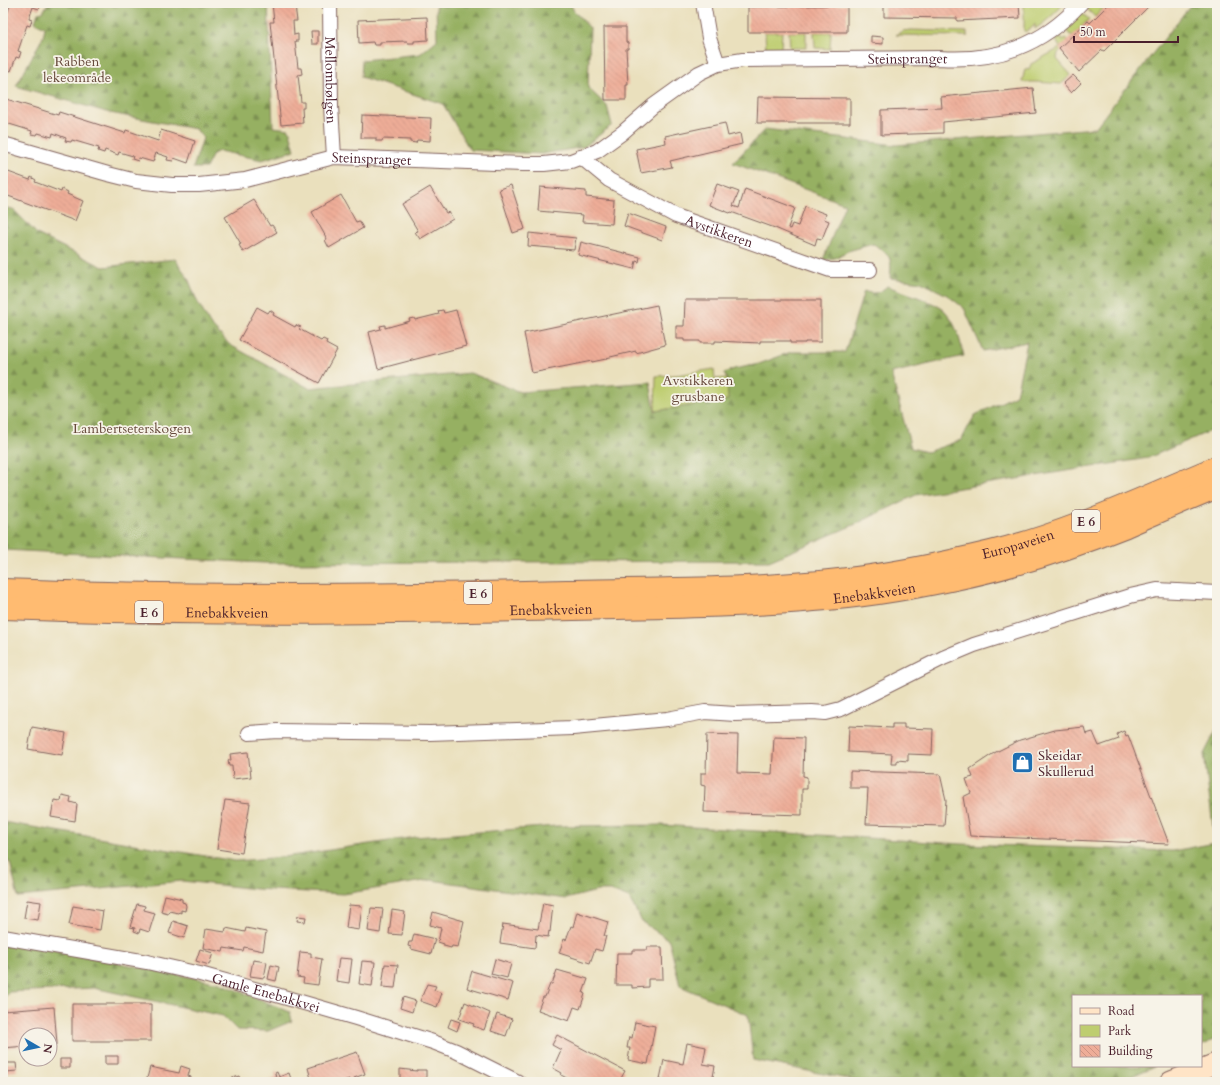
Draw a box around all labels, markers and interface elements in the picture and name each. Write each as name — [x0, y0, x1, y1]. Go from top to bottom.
scale bar — [1074, 18, 1178, 44]
text: 50 m — [1080, 24, 1107, 40]
street label: Mellombølgen — [320, 36, 341, 124]
street label: Steinspranget — [868, 49, 948, 69]
park label: Rabben lekeområde — [43, 52, 111, 87]
street label: Steinspranget — [331, 148, 412, 170]
street label: Avstikkeren — [682, 211, 756, 252]
park label: Avstikkeren grusbane — [663, 371, 733, 406]
park label: Lambertseterskogen — [73, 419, 191, 438]
road number: E 6 — [1072, 510, 1100, 532]
street label: Europaveien — [980, 525, 1057, 564]
street label: Enebakkveien — [832, 578, 917, 608]
road number: E 6 — [464, 582, 492, 604]
street label: Enebakkveien — [509, 600, 593, 620]
road number: E 6 — [135, 601, 163, 623]
street label: Enebakkveien — [185, 603, 269, 623]
place label: Skeidar Skullerud — [1038, 746, 1094, 781]
shop icon: Skeidar Skullerud — [1009, 750, 1035, 776]
street label: Gamle Enebakkvei — [210, 969, 322, 1017]
legend — [1072, 995, 1202, 1067]
text: Road — [1108, 1003, 1135, 1019]
text: Park — [1108, 1023, 1132, 1039]
north arrow — [18, 1027, 58, 1067]
text: N — [39, 1043, 56, 1055]
text: Building — [1108, 1043, 1153, 1059]

